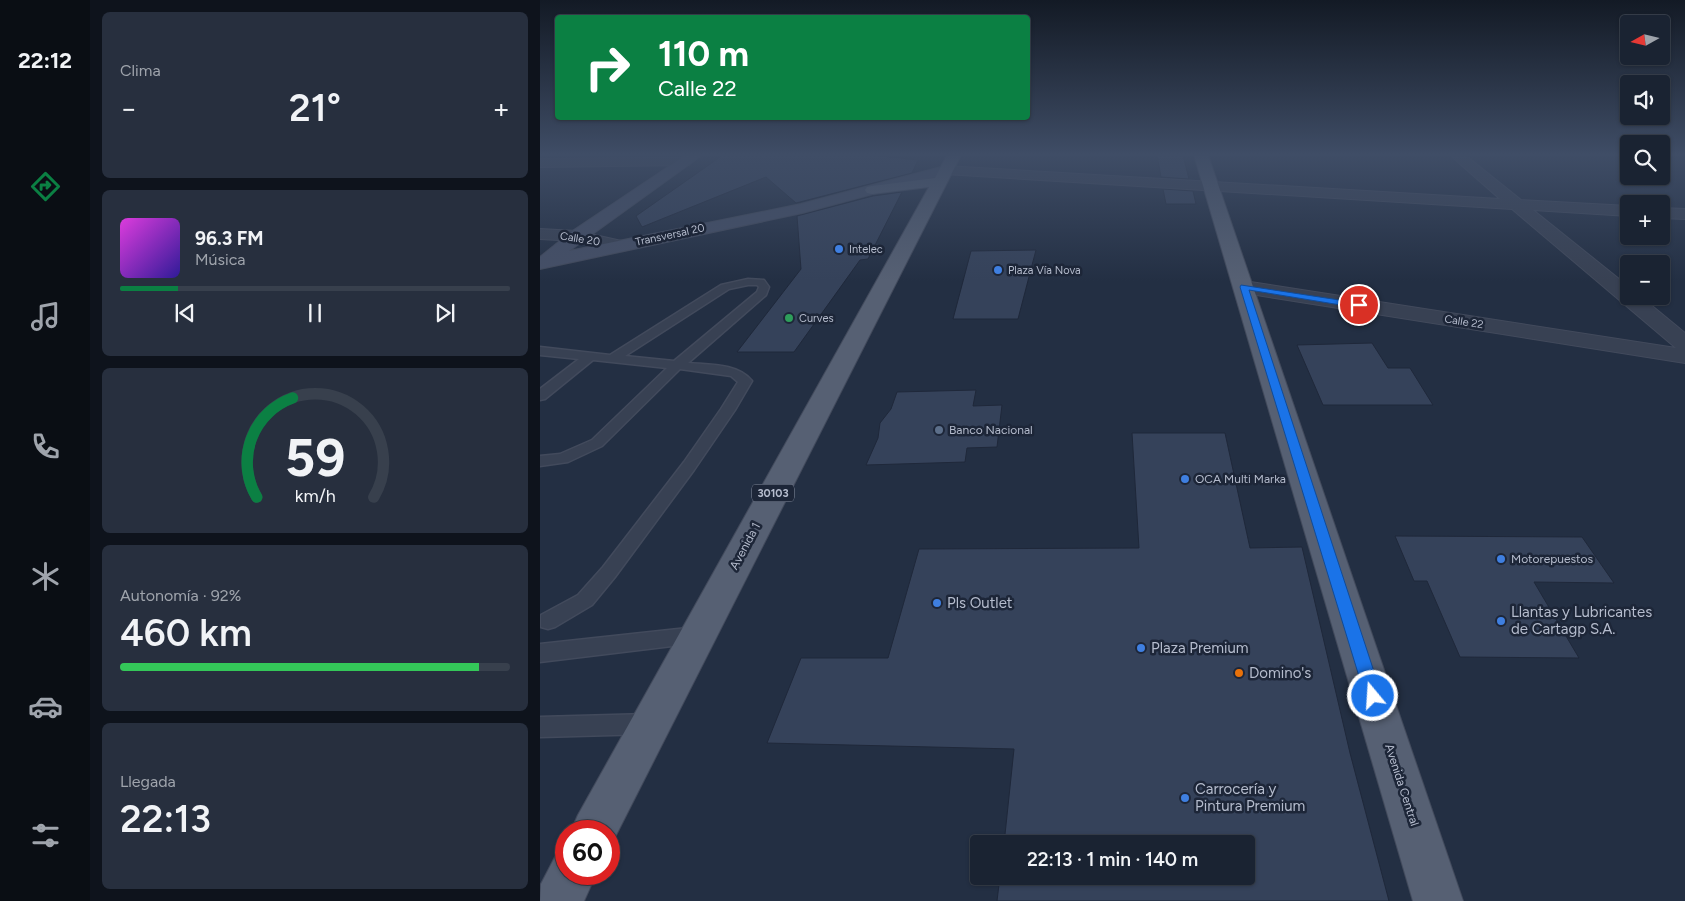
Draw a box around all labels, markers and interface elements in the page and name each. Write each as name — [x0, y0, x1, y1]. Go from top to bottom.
north arrow — [1620, 15, 1670, 65]
map controls — [1620, 15, 1670, 305]
text: 110 m — [658, 33, 749, 75]
icon: right — [575, 35, 640, 100]
text: 22:12 — [18, 47, 72, 74]
text: Clima — [120, 61, 161, 80]
text: Calle 22 — [658, 75, 737, 102]
button: sound — [1620, 75, 1670, 125]
text: 21° — [289, 85, 341, 131]
text: − — [120, 91, 137, 125]
text: + — [493, 91, 510, 125]
button: search — [1620, 135, 1670, 185]
icon: directions — [28, 169, 63, 204]
button: + — [1620, 195, 1670, 245]
street label: Transversal 20 — [634, 221, 706, 249]
text: 96.3 FM — [195, 227, 264, 250]
street label: Calle 20 — [559, 229, 601, 249]
marker: Intelec — [833, 243, 845, 255]
place label: Intelec — [849, 243, 883, 256]
text: Música — [195, 250, 245, 269]
button: − — [1620, 255, 1670, 305]
marker: Plaza Vía Nova — [992, 264, 1004, 276]
place label: Plaza Vía Nova — [1008, 264, 1081, 277]
pin — [1338, 284, 1380, 326]
icon: arrive — [1345, 291, 1373, 319]
icon: music — [28, 299, 63, 334]
icon: previous — [171, 299, 199, 327]
icon: pause — [301, 299, 329, 327]
icon: next — [431, 299, 459, 327]
marker: Curves — [783, 312, 795, 324]
place label: Curves — [799, 312, 834, 325]
street label: Calle 22 — [1444, 312, 1484, 332]
place label: Banco Nacional — [949, 423, 1033, 437]
marker: Banco Nacional — [933, 424, 945, 436]
text: 59 — [285, 427, 345, 489]
icon: phone — [28, 429, 63, 464]
place label: OCA Multi Marka — [1195, 472, 1286, 486]
marker: OCA Multi Marka — [1179, 473, 1191, 485]
road number: 30103 — [752, 484, 794, 502]
text: km/h — [295, 485, 335, 506]
street label: Avenida 1 — [727, 520, 763, 572]
place label: Motorepuestos — [1511, 552, 1594, 566]
marker: Motorepuestos — [1495, 553, 1507, 565]
icon: climate — [28, 559, 63, 594]
text: Autonomía · 92% — [120, 586, 241, 605]
place label: Pls Outlet — [947, 594, 1013, 612]
marker: Pls Outlet — [931, 597, 943, 609]
place label: Llantas y Lubricantes de Cartagp S.A. — [1511, 603, 1652, 638]
text: 460 km — [120, 610, 252, 656]
marker: Llantas y Lubricantes de Cartagp S.A. — [1495, 615, 1507, 627]
place label: Plaza Premium — [1151, 639, 1249, 657]
marker: Plaza Premium — [1135, 642, 1147, 654]
place label: Domino's — [1249, 664, 1311, 682]
marker: Domino's — [1233, 667, 1245, 679]
position arrow — [1346, 669, 1398, 721]
icon: car — [28, 689, 63, 724]
street label: Avenida Central — [1382, 742, 1422, 828]
text: Llegada — [120, 772, 176, 791]
place label: Carrocería y Pintura Premium — [1195, 780, 1305, 815]
marker: Carrocería y Pintura Premium — [1179, 792, 1191, 804]
text: 22:13 — [120, 796, 211, 842]
icon: filters — [28, 818, 63, 853]
speed limit sign: 60 — [555, 820, 620, 885]
text: 22:13 · 1 min · 140 m — [1027, 848, 1198, 871]

